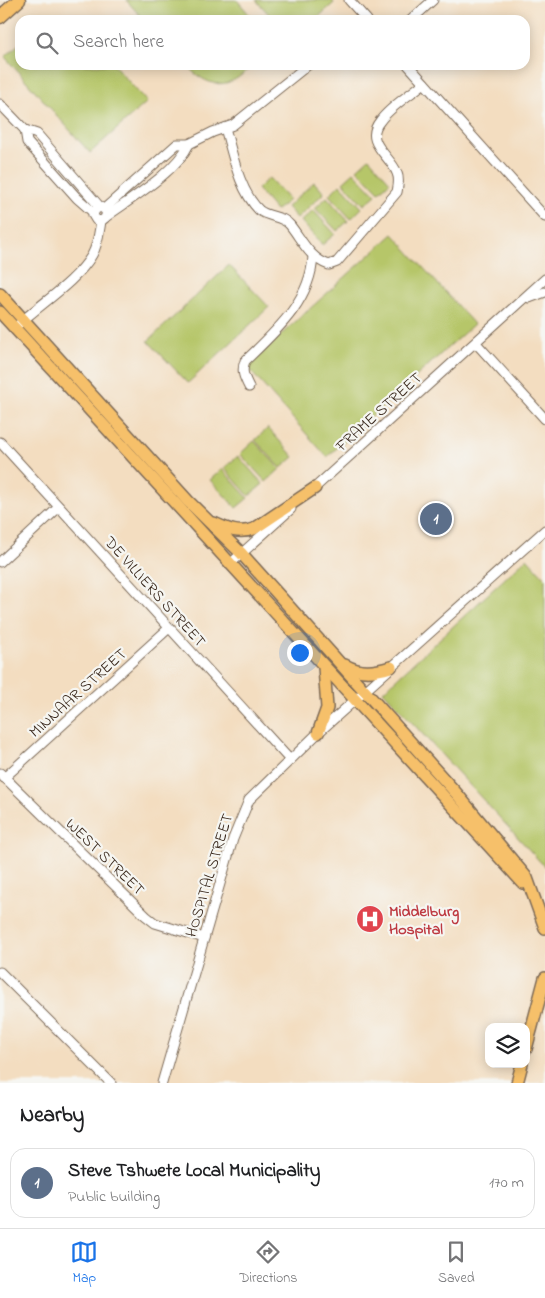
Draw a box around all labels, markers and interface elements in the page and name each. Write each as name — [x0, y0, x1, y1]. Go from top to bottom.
search box — [15, 15, 530, 70]
icon: search — [33, 29, 61, 57]
text: Search here — [73, 29, 164, 56]
street label: FRAME STREET — [330, 367, 428, 459]
pin: 1 — [420, 500, 452, 538]
street label: DE VILLIERS STREET — [97, 531, 211, 653]
your location — [287, 640, 313, 666]
street label: MINNAAR STREET — [24, 643, 133, 744]
street label: HOSPITAL STREET — [180, 811, 240, 940]
street label: WEST STREET — [59, 813, 150, 902]
place label: Middelburg Hospital — [389, 900, 459, 942]
hospital icon: Middelburg Hospital — [355, 904, 385, 934]
map controls — [485, 1023, 530, 1068]
button: layers — [485, 1023, 530, 1068]
text: Nearby — [20, 1101, 84, 1131]
text: Steve Tshwete Local Municipality — [68, 1158, 320, 1185]
text: 1 — [34, 1171, 40, 1195]
text: 170 m — [489, 1171, 524, 1195]
text: Public building — [68, 1185, 160, 1209]
tab: Map — [70, 1238, 98, 1289]
tab: Directions — [239, 1238, 297, 1289]
tab: Saved — [438, 1238, 475, 1289]

